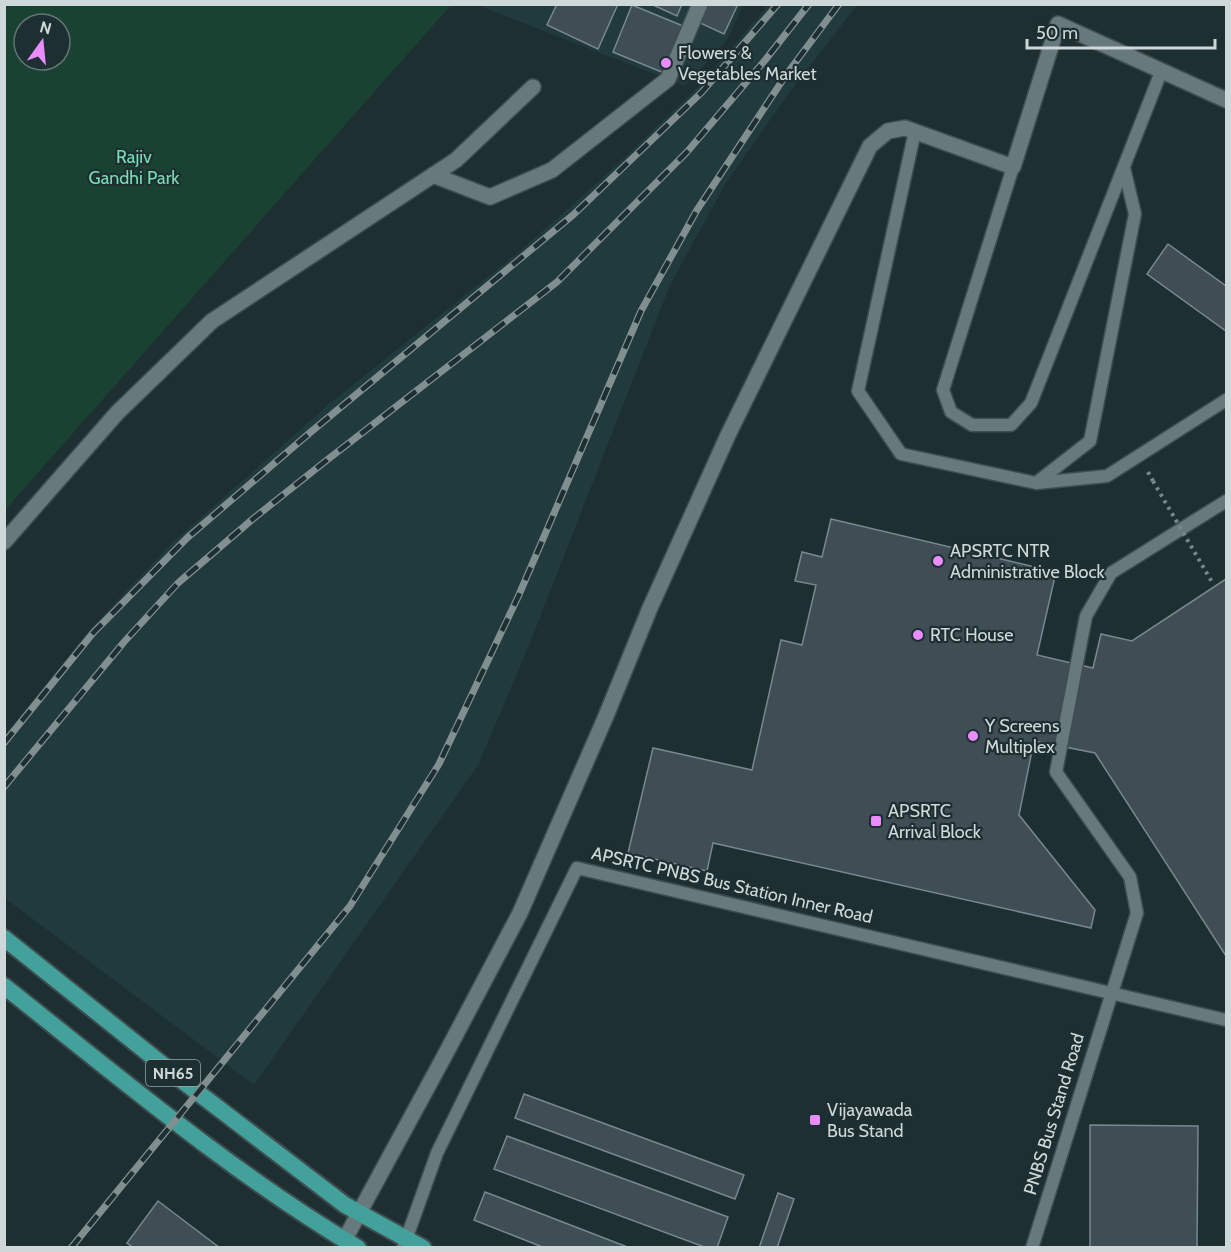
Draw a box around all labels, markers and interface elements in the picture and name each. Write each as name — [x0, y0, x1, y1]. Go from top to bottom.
north arrow — [12, 12, 72, 72]
scale bar — [1027, 12, 1214, 50]
text: N — [38, 17, 54, 39]
text: 50 m — [1036, 22, 1078, 44]
place label: Flowers & Vegetables Market — [678, 42, 817, 85]
marker: Flowers & Vegetables Market — [659, 56, 673, 70]
park label: Rajiv Gandhi Park — [89, 146, 180, 189]
place label: APSRTC NTR Administrative Block — [950, 540, 1106, 583]
marker: APSRTC NTR Administrative Block — [931, 554, 945, 568]
place label: RTC House — [930, 624, 1013, 646]
marker: RTC House — [911, 628, 925, 642]
place label: Y Screens Multiplex — [984, 715, 1059, 758]
marker: Y Screens Multiplex — [966, 729, 980, 743]
place label: APSRTC Arrival Block — [888, 800, 982, 843]
marker: APSRTC Arrival Block — [869, 814, 883, 828]
street label: APSRTC PNBS Bus Station Inner Road — [589, 842, 875, 928]
street label: PNBS Bus Stand Road — [1019, 1031, 1089, 1197]
road number: NH65 — [146, 1060, 200, 1086]
place label: Vijayawada Bus Stand — [827, 1099, 913, 1142]
marker: Vijayawada Bus Stand — [808, 1113, 822, 1127]

